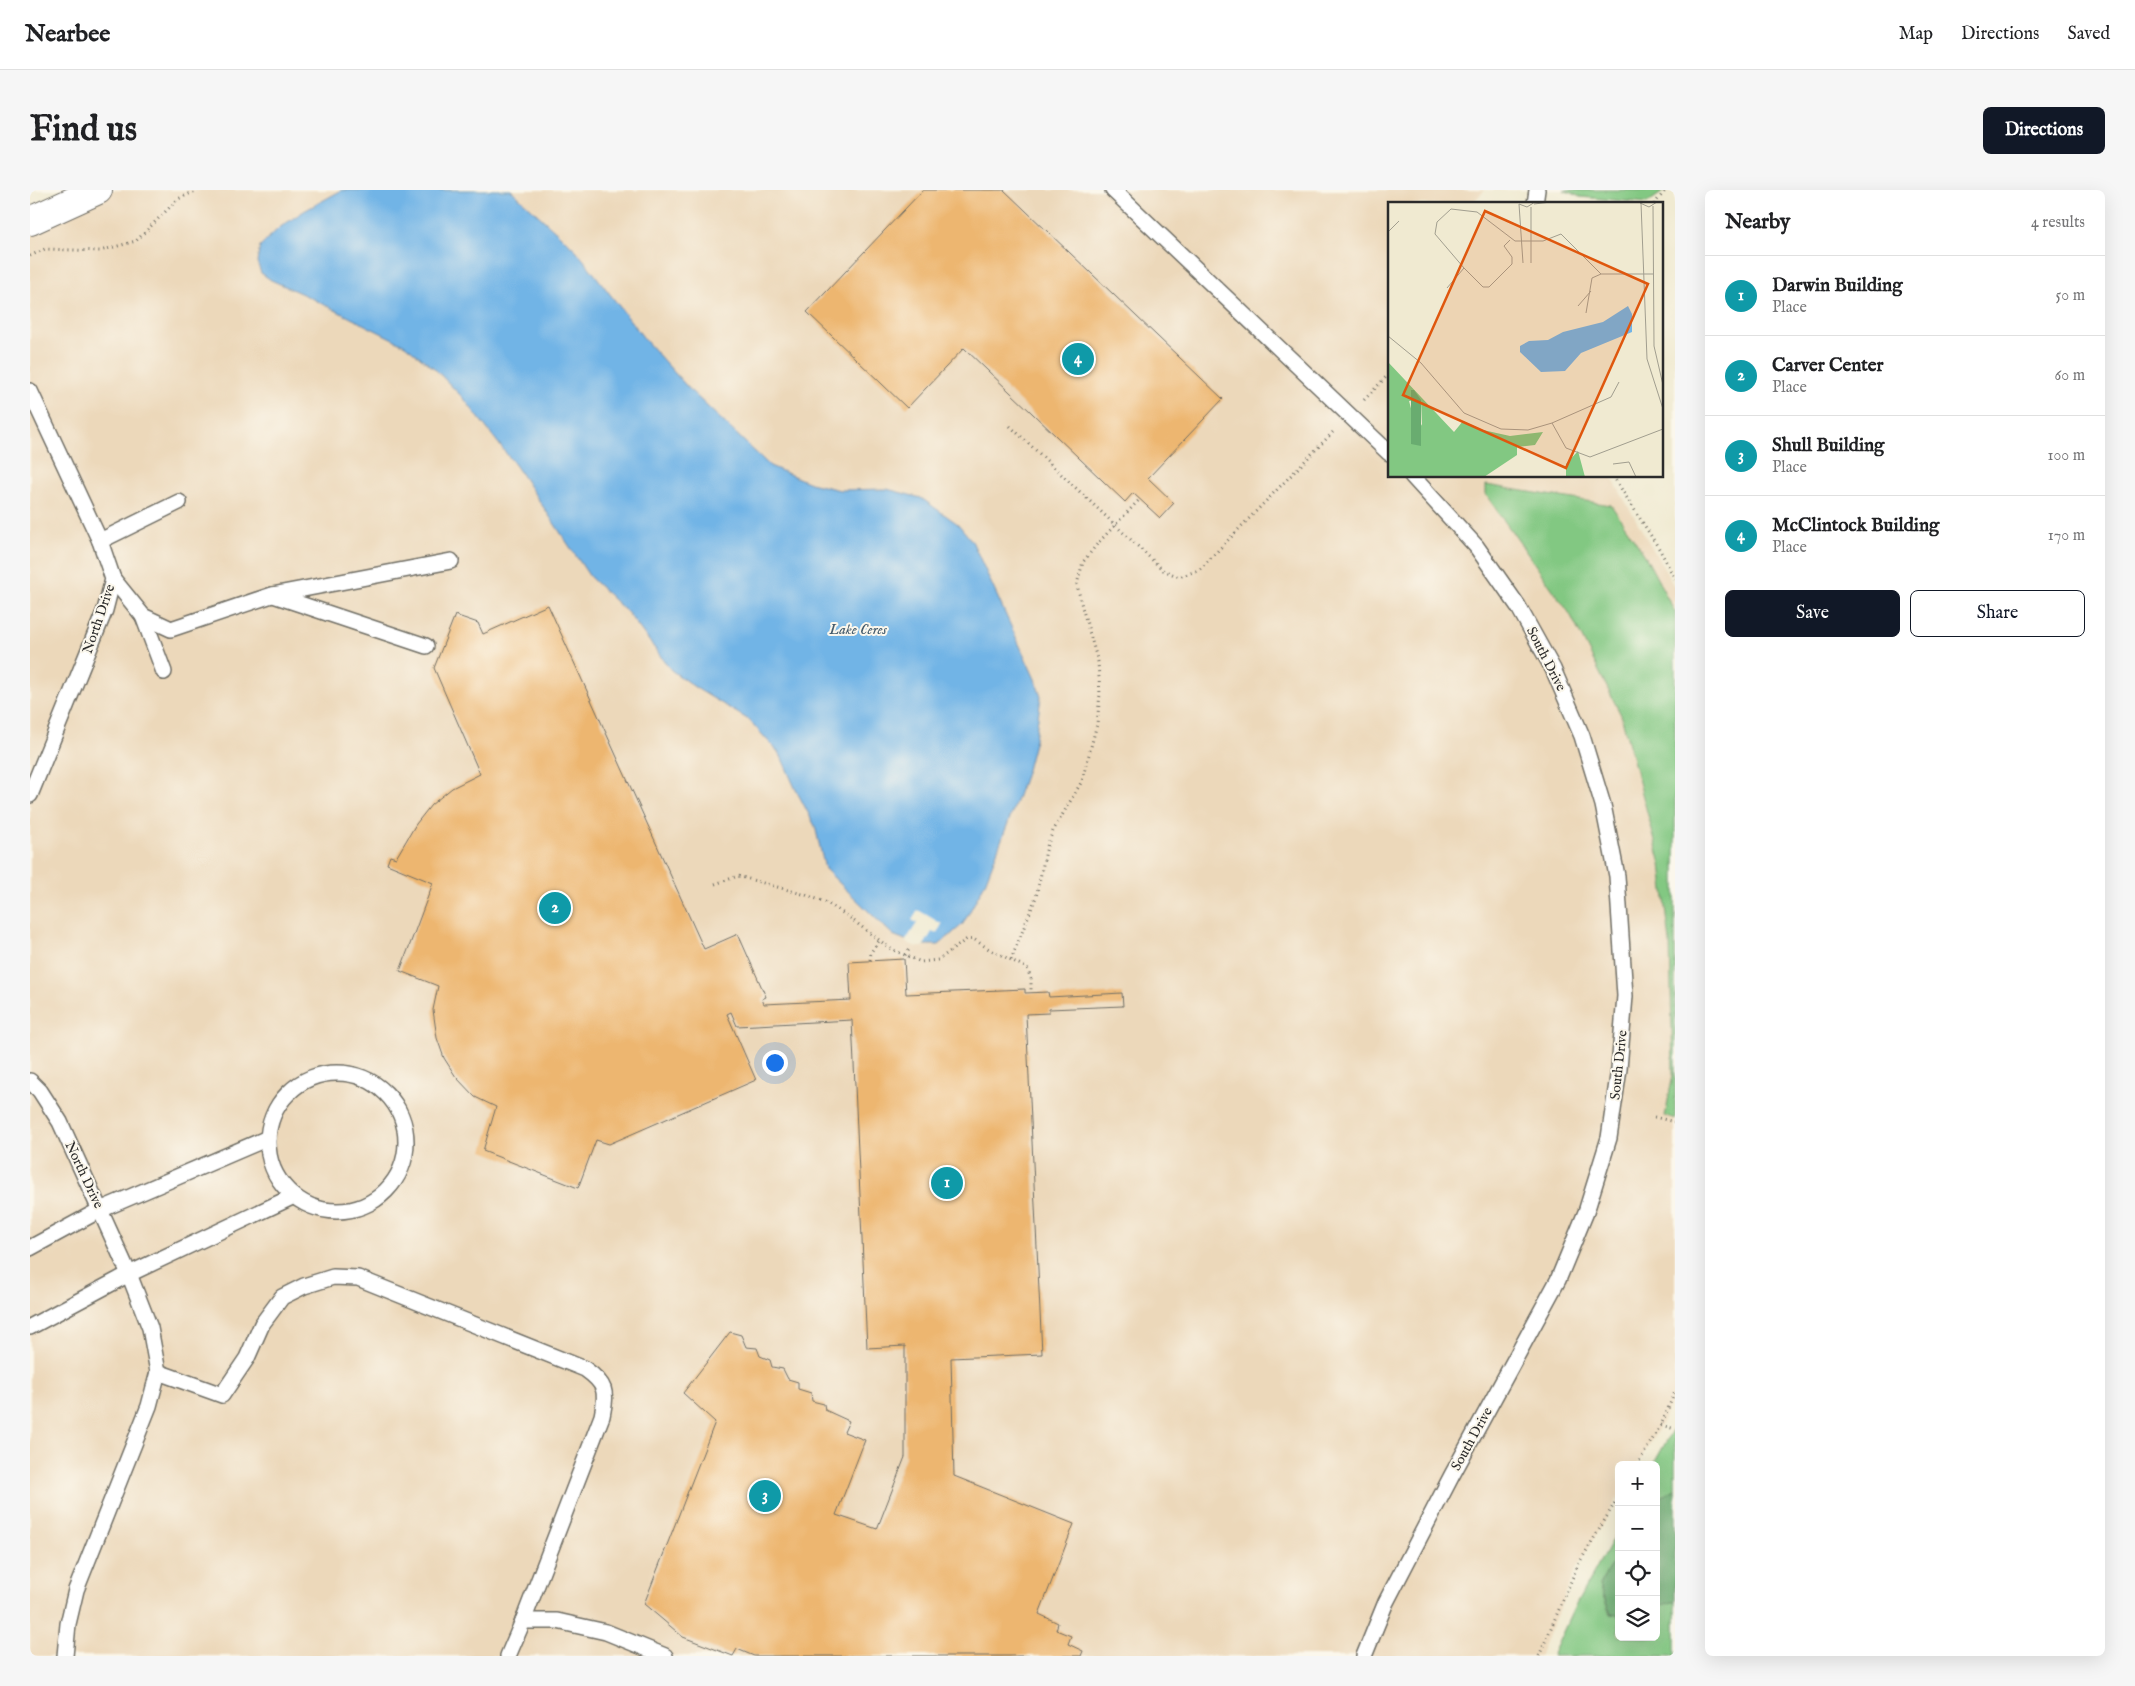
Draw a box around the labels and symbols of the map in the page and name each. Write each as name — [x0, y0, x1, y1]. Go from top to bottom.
inset map — [1388, 202, 1662, 478]
pin: 4 — [1062, 340, 1094, 378]
street label: North Drive — [79, 581, 119, 656]
water label: Lake Ceres — [828, 620, 887, 639]
street label: South Drive — [1522, 624, 1570, 695]
pin: 2 — [539, 889, 571, 927]
street label: South Drive — [1606, 1029, 1632, 1101]
your location — [762, 1050, 788, 1076]
street label: North Drive — [61, 1138, 108, 1212]
pin: 1 — [931, 1164, 963, 1202]
street label: South Drive — [1447, 1404, 1497, 1474]
pin: 3 — [749, 1477, 781, 1515]

